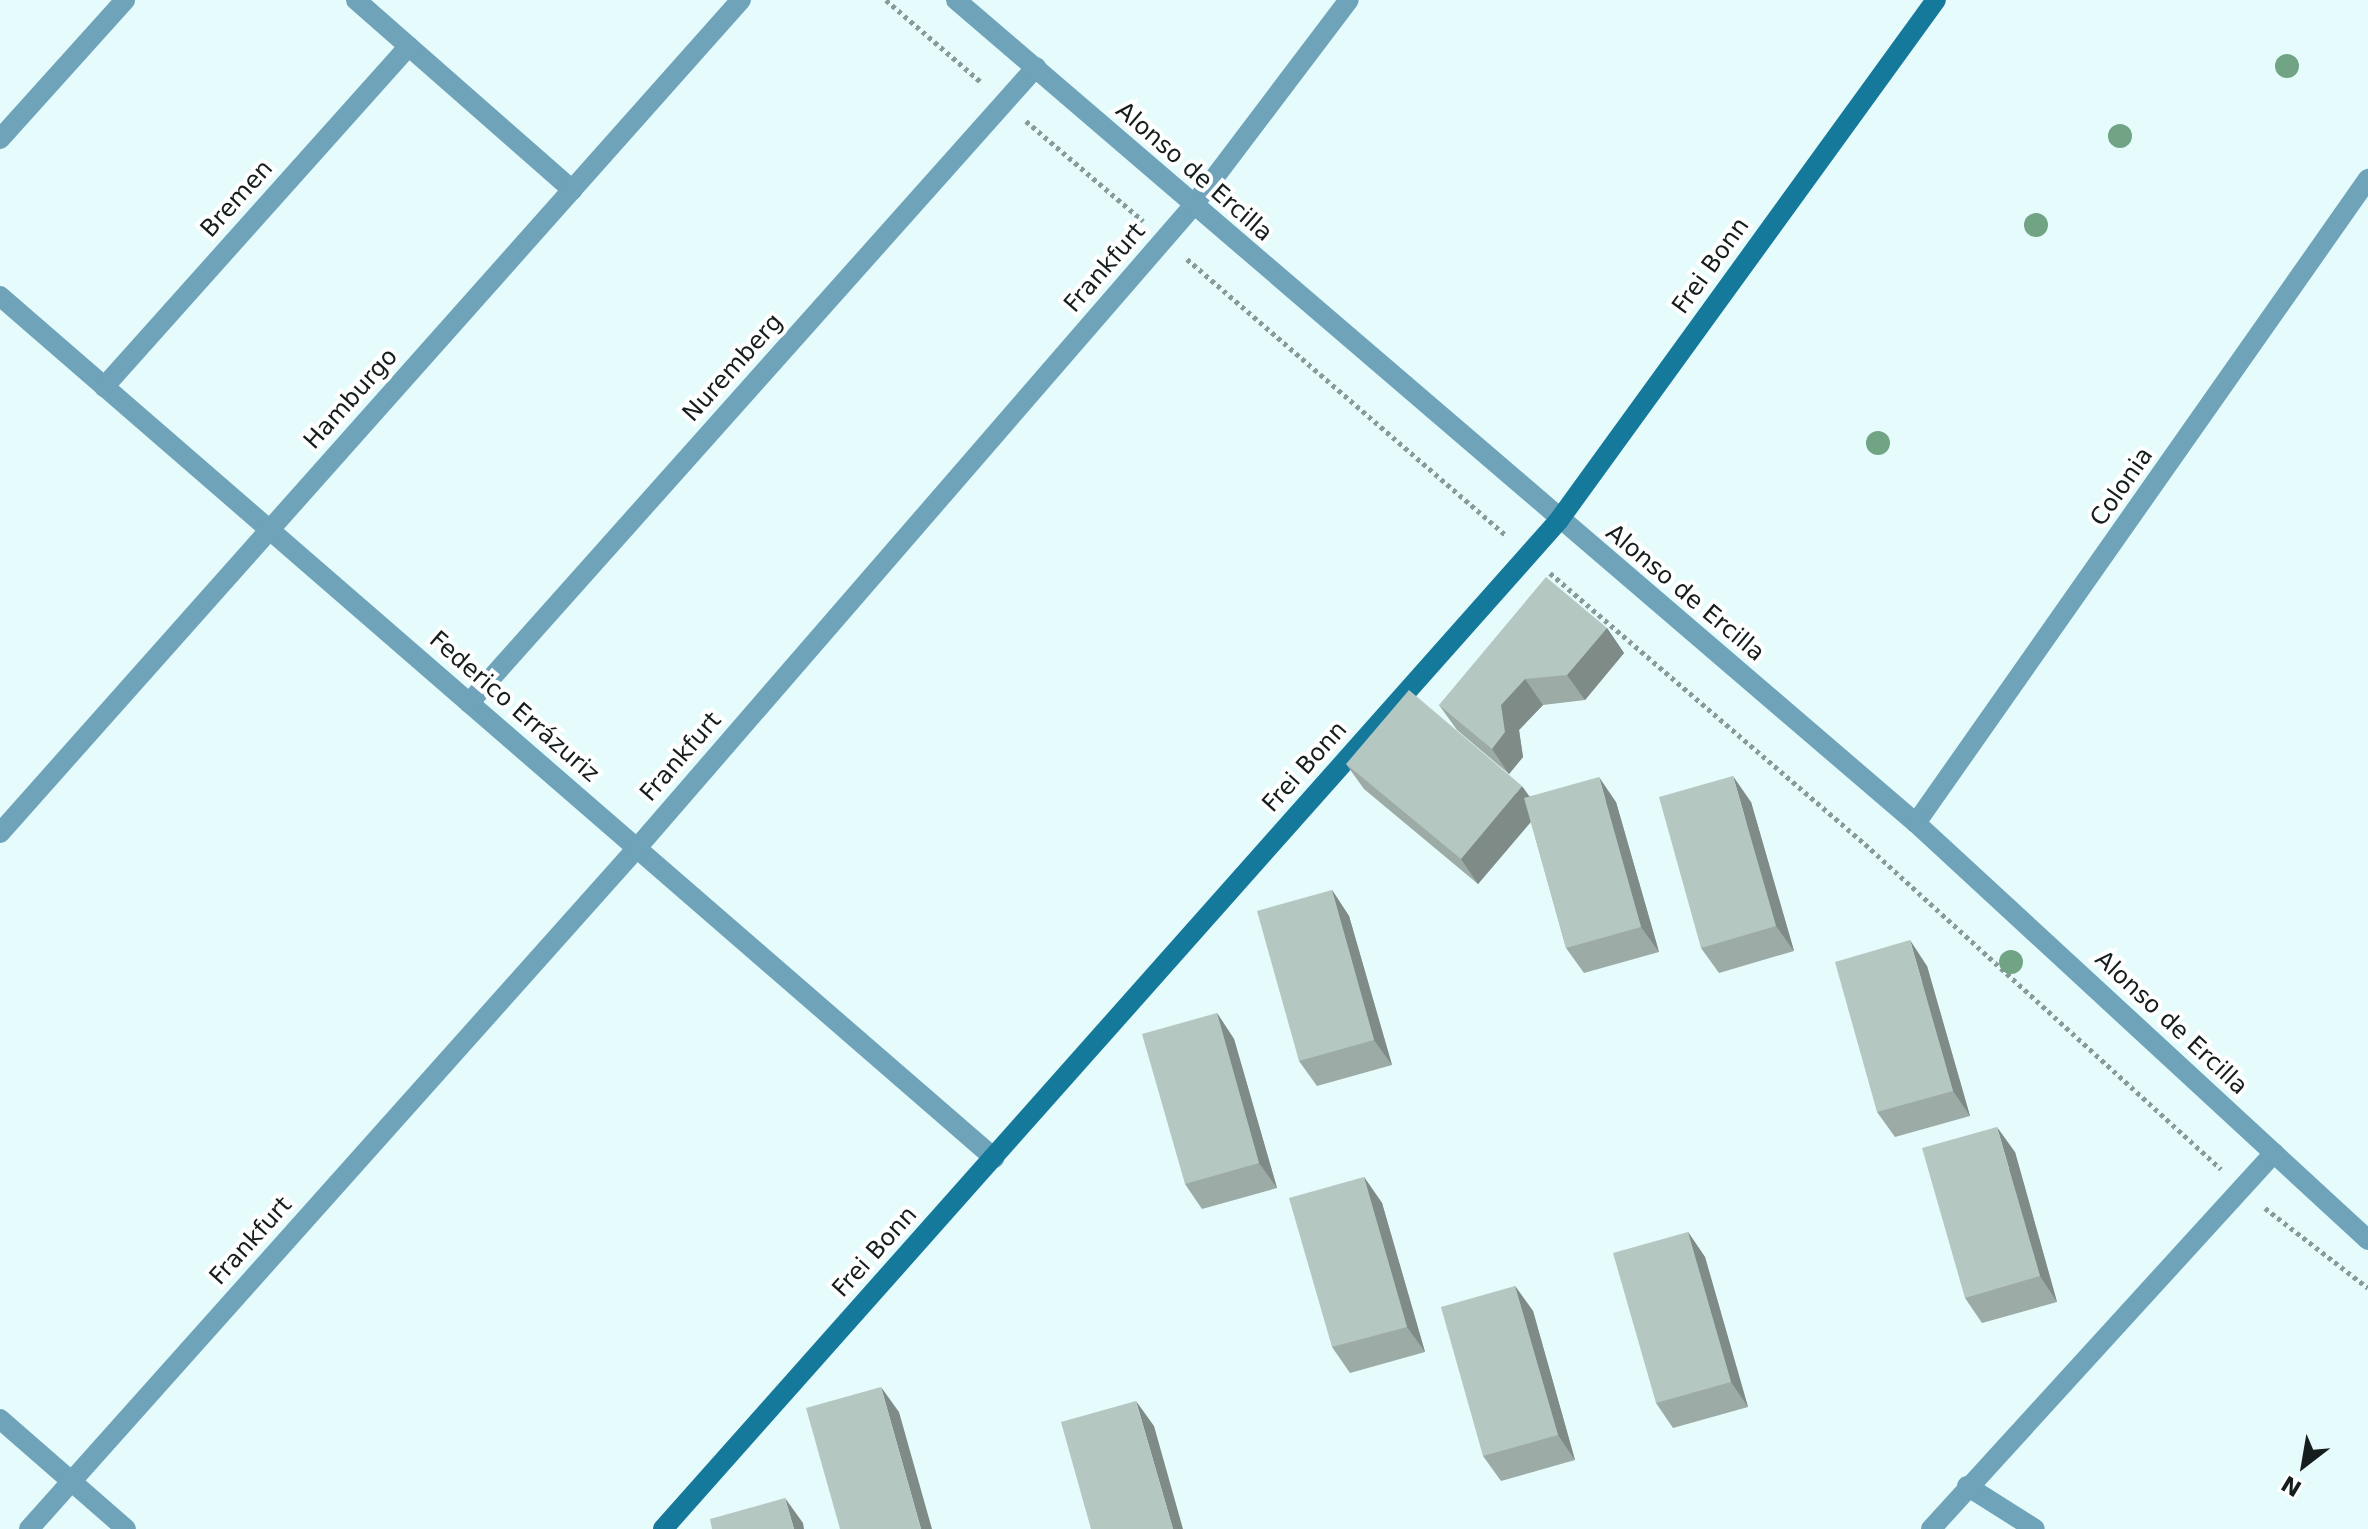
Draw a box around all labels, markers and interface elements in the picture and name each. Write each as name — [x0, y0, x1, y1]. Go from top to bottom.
street label: Alonso de Ercilla — [1110, 96, 1278, 248]
street label: Bremen — [195, 154, 279, 244]
street label: Frei Bonn — [1666, 212, 1756, 320]
street label: Frankfurt — [1058, 218, 1152, 318]
street label: Nuremberg — [677, 308, 789, 428]
street label: Hamburgo — [298, 343, 404, 455]
street label: Colonia — [2085, 442, 2159, 532]
street label: Alonso de Ercilla — [1600, 518, 1770, 668]
street label: Federico Errázuriz — [423, 625, 605, 789]
street label: Frankfurt — [634, 707, 728, 807]
street label: Frei Bonn — [1257, 716, 1353, 818]
street label: Alonso de Ercilla — [2089, 945, 2253, 1101]
street label: Frankfurt — [204, 1191, 298, 1291]
street label: Frei Bonn — [827, 1201, 923, 1303]
north arrow — [2264, 1425, 2344, 1505]
text: N — [2277, 1471, 2306, 1501]

